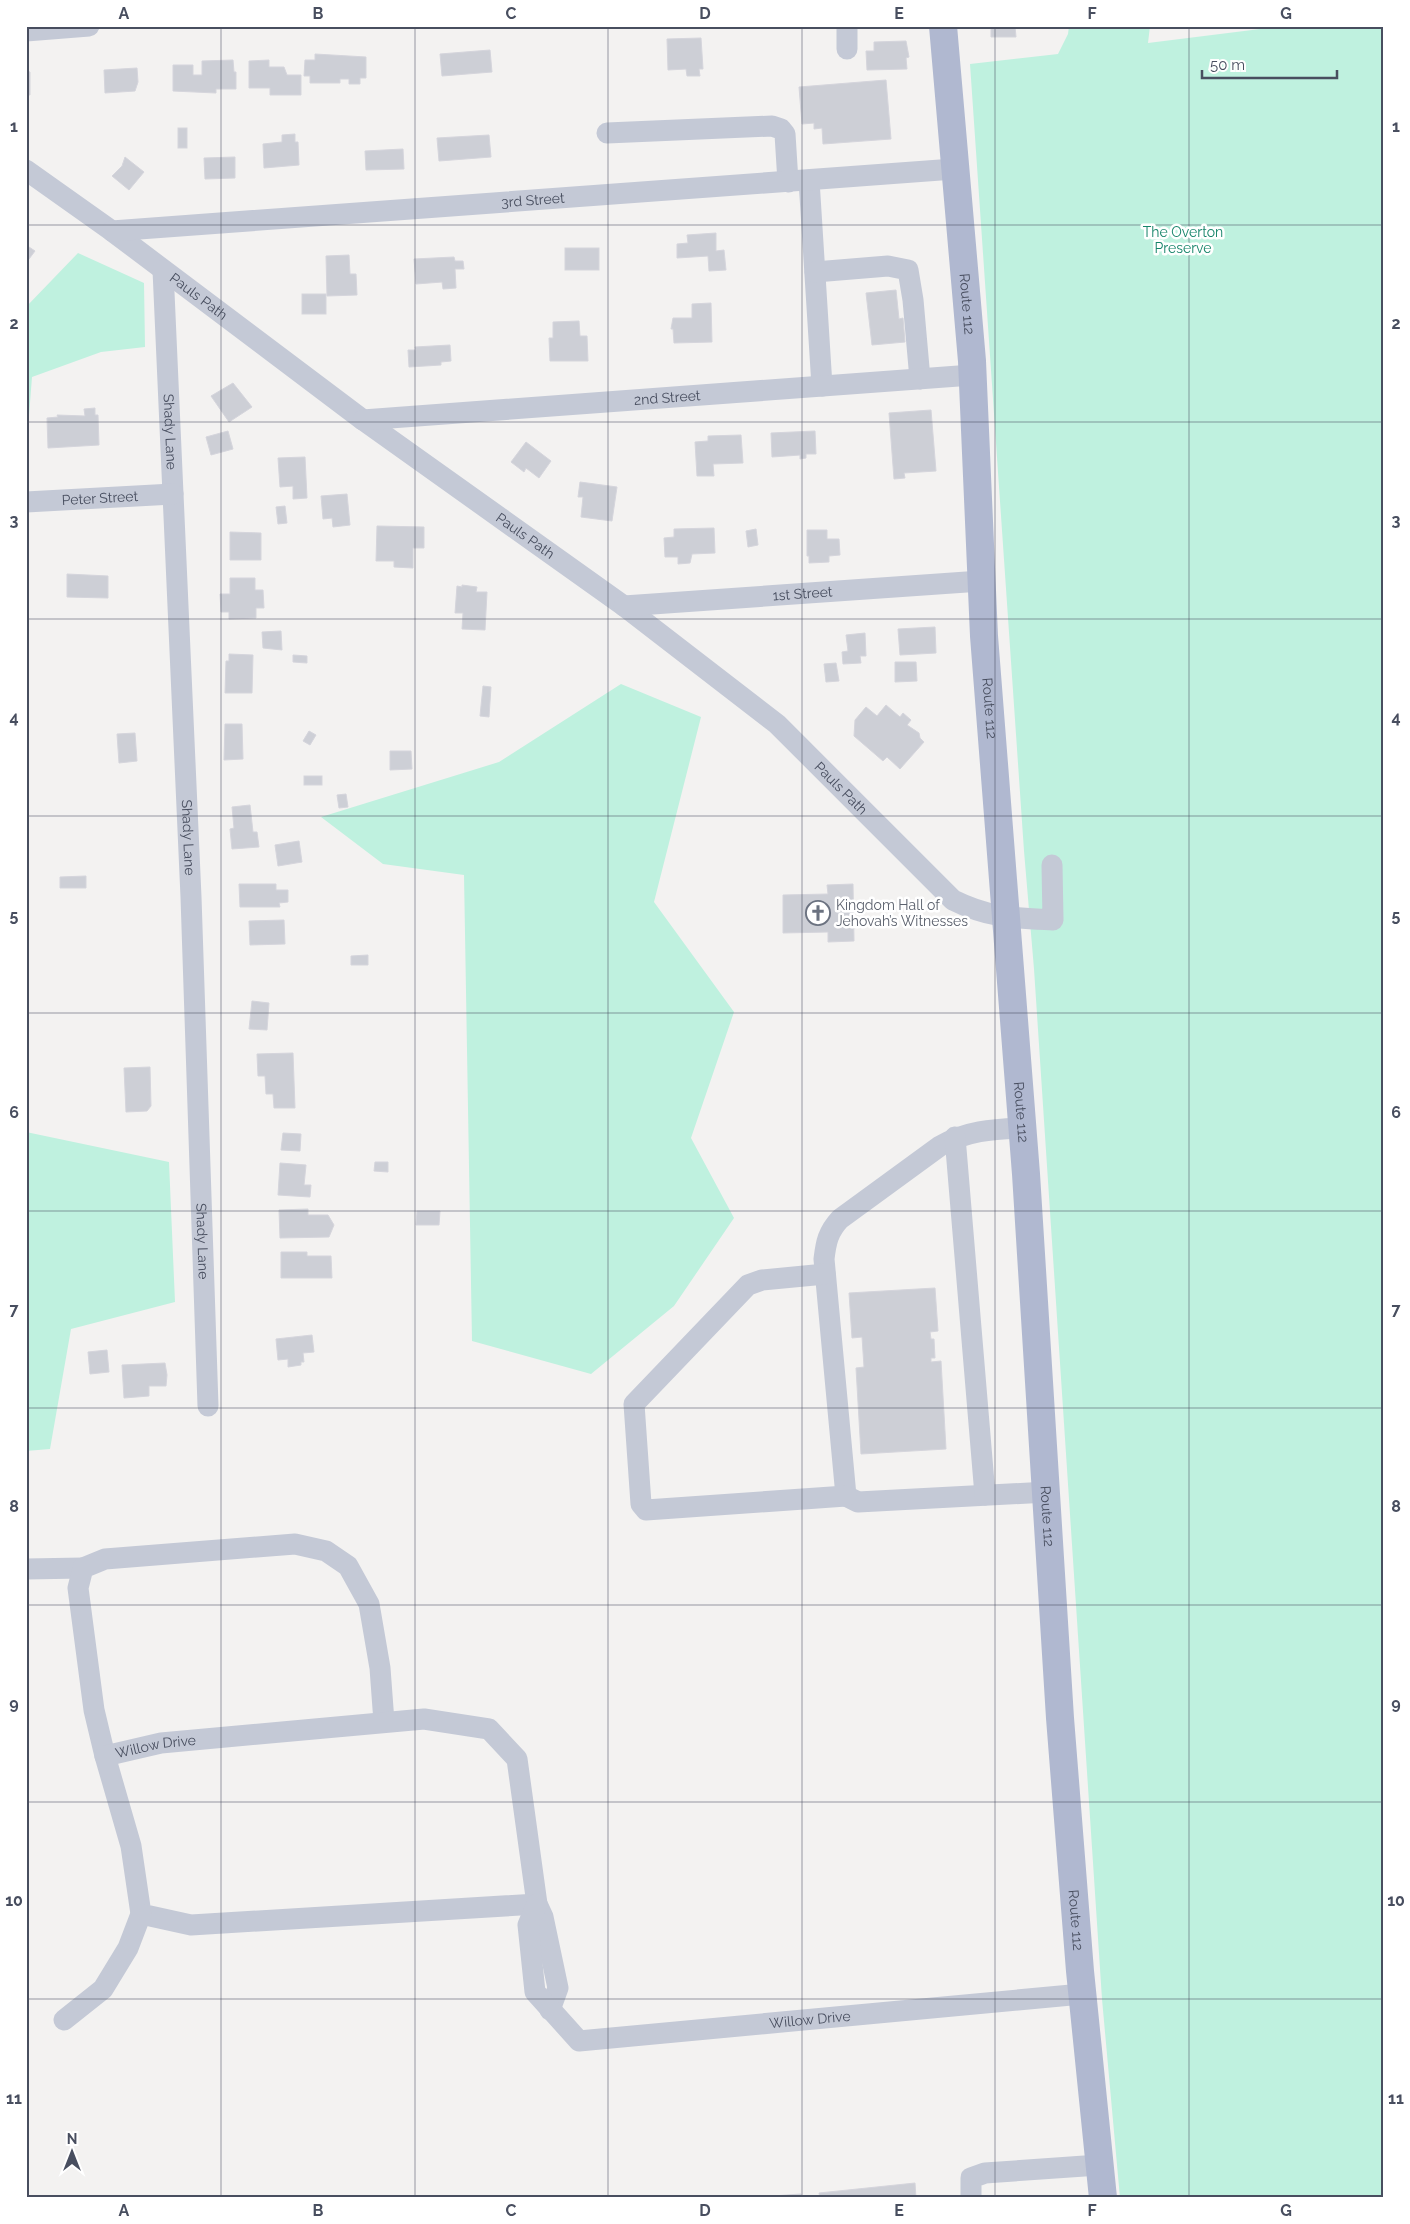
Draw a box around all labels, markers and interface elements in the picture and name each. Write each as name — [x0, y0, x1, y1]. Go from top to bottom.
text: A — [119, 4, 130, 23]
text: B — [313, 4, 324, 23]
text: C — [506, 4, 517, 23]
text: D — [699, 4, 711, 23]
text: E — [894, 4, 904, 23]
text: F — [1087, 4, 1097, 23]
text: G — [1280, 4, 1292, 23]
scale bar — [1202, 48, 1338, 80]
text: 50 m — [1210, 56, 1245, 74]
text: 1 — [10, 117, 18, 136]
text: 1 — [1392, 117, 1400, 136]
street label: 3rd Street — [501, 190, 565, 210]
park label: The Overton Preserve — [1143, 224, 1223, 256]
street label: Pauls Path — [167, 270, 231, 323]
street label: Route 112 — [956, 273, 978, 335]
text: 2 — [9, 314, 19, 333]
text: 2 — [1391, 314, 1401, 333]
street label: 2nd Street — [633, 387, 701, 408]
street label: Shady Lane — [161, 394, 180, 470]
street label: Peter Street — [61, 488, 139, 508]
street label: Pauls Path — [493, 509, 558, 562]
text: 3 — [10, 511, 19, 530]
text: 3 — [1392, 511, 1401, 530]
street label: 1st Street — [772, 583, 833, 604]
street label: Route 112 — [979, 677, 1000, 739]
text: 4 — [9, 708, 19, 727]
text: 4 — [1391, 708, 1401, 727]
street label: Pauls Path — [811, 758, 871, 818]
street label: Shady Lane — [179, 799, 198, 876]
place label: Kingdom Hall of Jehovah’s Witnesses — [836, 897, 968, 929]
church icon: Kingdom Hall of Jehovah’s Witnesses — [805, 900, 831, 926]
text: 5 — [10, 906, 19, 925]
text: 5 — [1392, 906, 1401, 925]
street label: Route 112 — [1011, 1081, 1032, 1143]
text: 6 — [9, 1103, 19, 1122]
text: 6 — [1391, 1103, 1401, 1122]
street label: Shady Lane — [193, 1203, 212, 1279]
text: 7 — [10, 1300, 19, 1319]
text: 7 — [1392, 1300, 1401, 1319]
street label: Route 112 — [1037, 1485, 1057, 1547]
text: 8 — [9, 1497, 19, 1516]
text: 8 — [1391, 1497, 1401, 1516]
text: 9 — [9, 1694, 19, 1713]
text: 9 — [1391, 1694, 1401, 1713]
street label: Willow Drive — [114, 1732, 197, 1761]
street label: Route 112 — [1066, 1889, 1086, 1951]
text: 10 — [5, 1891, 23, 1910]
text: 10 — [1387, 1891, 1405, 1910]
street label: Willow Drive — [769, 2008, 851, 2031]
text: 11 — [6, 2089, 22, 2108]
text: 11 — [1388, 2089, 1404, 2108]
north arrow — [48, 2126, 98, 2176]
text: N — [67, 2131, 77, 2147]
text: A — [119, 2201, 130, 2220]
text: B — [313, 2201, 324, 2220]
text: C — [506, 2201, 517, 2220]
text: D — [699, 2201, 711, 2220]
text: E — [894, 2201, 904, 2220]
text: F — [1087, 2201, 1097, 2220]
text: G — [1280, 2201, 1292, 2220]

